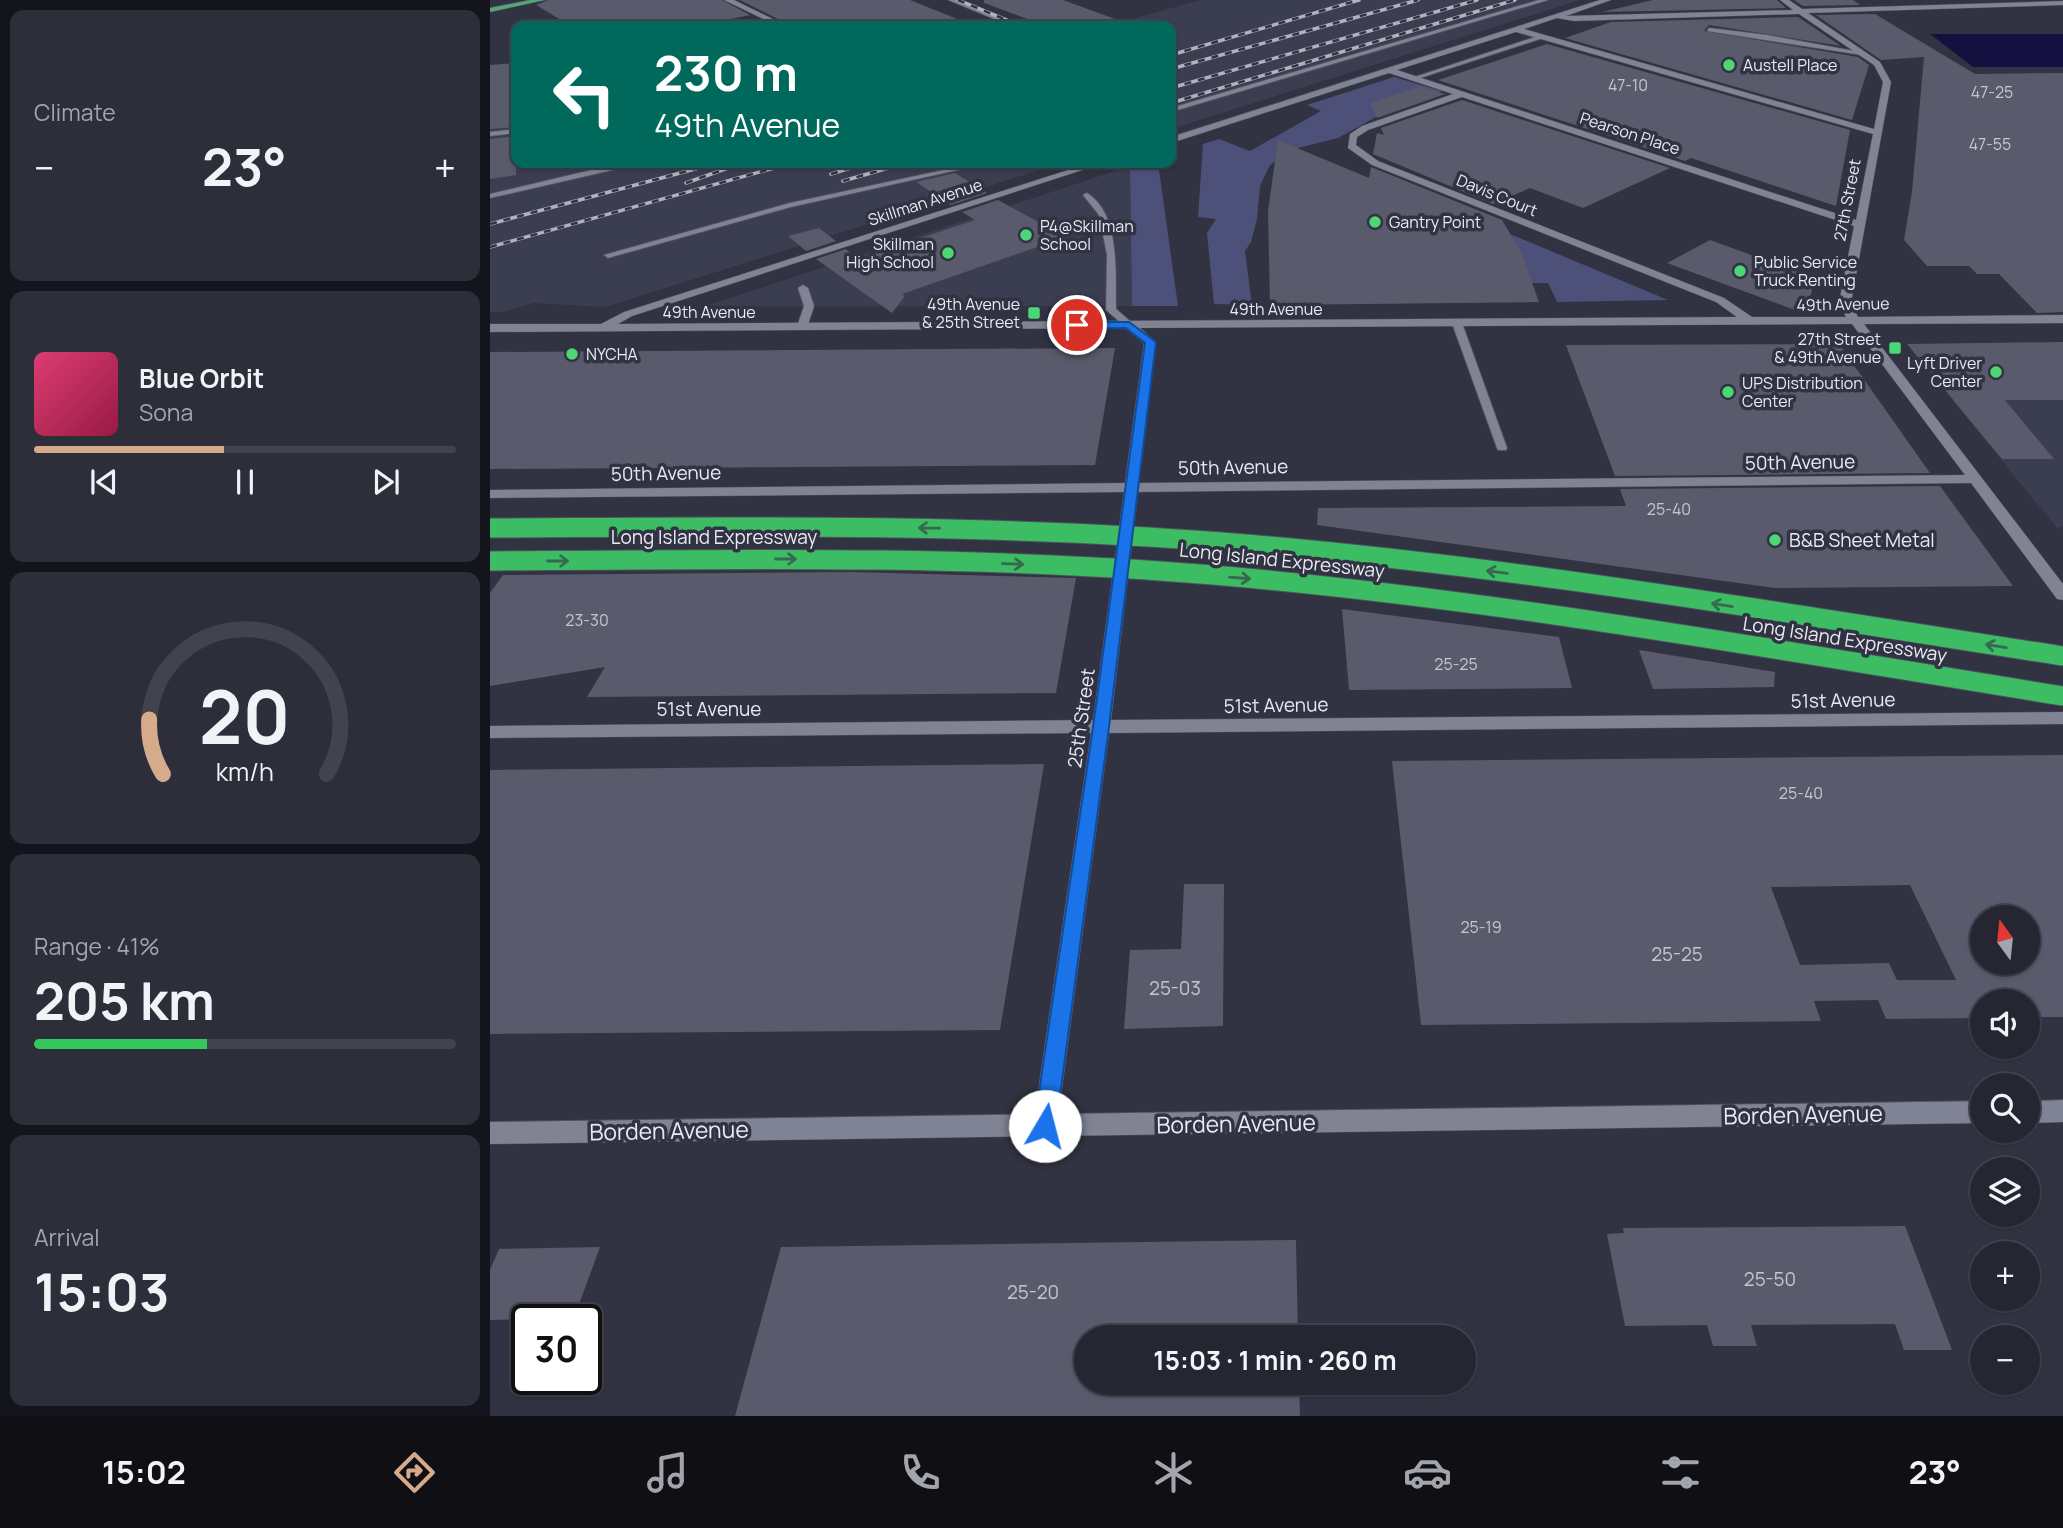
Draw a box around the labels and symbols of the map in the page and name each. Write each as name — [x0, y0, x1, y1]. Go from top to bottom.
place label: Austell Place — [1743, 54, 1837, 76]
marker: Austell Place — [1721, 57, 1737, 73]
house number: 47-10 — [1608, 74, 1648, 96]
house number: 47-25 — [1971, 81, 2013, 103]
street label: Pearson Place — [1577, 106, 1683, 160]
house number: 47-55 — [1969, 133, 2011, 155]
street label: 27th Street — [1828, 157, 1866, 243]
street label: Davis Court — [1453, 169, 1541, 221]
street label: Skillman Avenue — [865, 173, 985, 231]
place label: Gantry Point — [1389, 211, 1481, 233]
marker: Gantry Point — [1367, 214, 1383, 230]
place label: P4@Skillman School — [1040, 215, 1134, 255]
marker: P4@Skillman School — [1018, 227, 1034, 243]
place label: Skillman High School — [846, 233, 934, 273]
marker: Skillman High School — [940, 245, 956, 261]
place label: Public Service Truck Renting — [1754, 251, 1857, 291]
marker: Public Service Truck Renting — [1732, 263, 1748, 279]
street label: 49th Avenue — [1796, 292, 1890, 316]
place label: 49th Avenue & 25th Street — [922, 293, 1020, 333]
pin — [1047, 295, 1107, 355]
street label: 49th Avenue — [1229, 298, 1323, 320]
street label: 49th Avenue — [662, 301, 756, 323]
marker: 49th Avenue & 25th Street — [1026, 305, 1042, 321]
place label: 27th Street & 49th Avenue — [1774, 328, 1881, 368]
marker: 27th Street & 49th Avenue — [1887, 340, 1903, 356]
place label: NYCHA — [586, 343, 638, 365]
marker: NYCHA — [564, 346, 580, 362]
place label: Lyft Driver Center — [1907, 352, 1982, 392]
marker: Lyft Driver Center — [1988, 364, 2004, 380]
place label: UPS Distribution Center — [1742, 372, 1863, 412]
marker: UPS Distribution Center — [1720, 384, 1736, 400]
street label: 50th Avenue — [1745, 448, 1855, 476]
street label: 50th Avenue — [1178, 453, 1288, 481]
street label: 50th Avenue — [611, 459, 721, 487]
house number: 25-40 — [1647, 498, 1691, 520]
one-way arrow — [917, 521, 940, 534]
street label: Long Island Expressway — [611, 524, 817, 550]
place label: B&B Sheet Metal — [1789, 527, 1935, 553]
marker: B&B Sheet Metal — [1767, 532, 1783, 548]
street label: Long Island Expressway — [1178, 536, 1386, 584]
one-way arrow — [774, 552, 797, 566]
one-way arrow — [546, 554, 569, 567]
one-way arrow — [1001, 557, 1024, 570]
one-way arrow — [1486, 565, 1509, 578]
one-way arrow — [1228, 572, 1251, 585]
one-way arrow — [1711, 598, 1734, 611]
house number: 23-30 — [565, 609, 609, 631]
street label: Long Island Expressway — [1741, 610, 1949, 668]
one-way arrow — [1985, 639, 2007, 652]
house number: 25-25 — [1434, 653, 1478, 675]
street label: 25th Street — [1061, 667, 1101, 769]
street label: 51st Avenue — [1790, 686, 1896, 714]
street label: 51st Avenue — [1223, 691, 1329, 719]
street label: 51st Avenue — [657, 696, 761, 722]
house number: 25-40 — [1779, 782, 1823, 804]
north arrow — [1970, 905, 2040, 975]
house number: 25-19 — [1460, 916, 1502, 938]
house number: 25-25 — [1651, 941, 1703, 967]
house number: 25-03 — [1149, 975, 1201, 1001]
position arrow — [1008, 1089, 1082, 1163]
street label: Borden Avenue — [1723, 1097, 1883, 1131]
street label: Borden Avenue — [1156, 1106, 1316, 1140]
street label: Borden Avenue — [589, 1113, 749, 1147]
house number: 25-50 — [1744, 1266, 1796, 1292]
house number: 25-20 — [1007, 1279, 1059, 1305]
speed limit sign: 30 — [511, 1304, 602, 1395]

